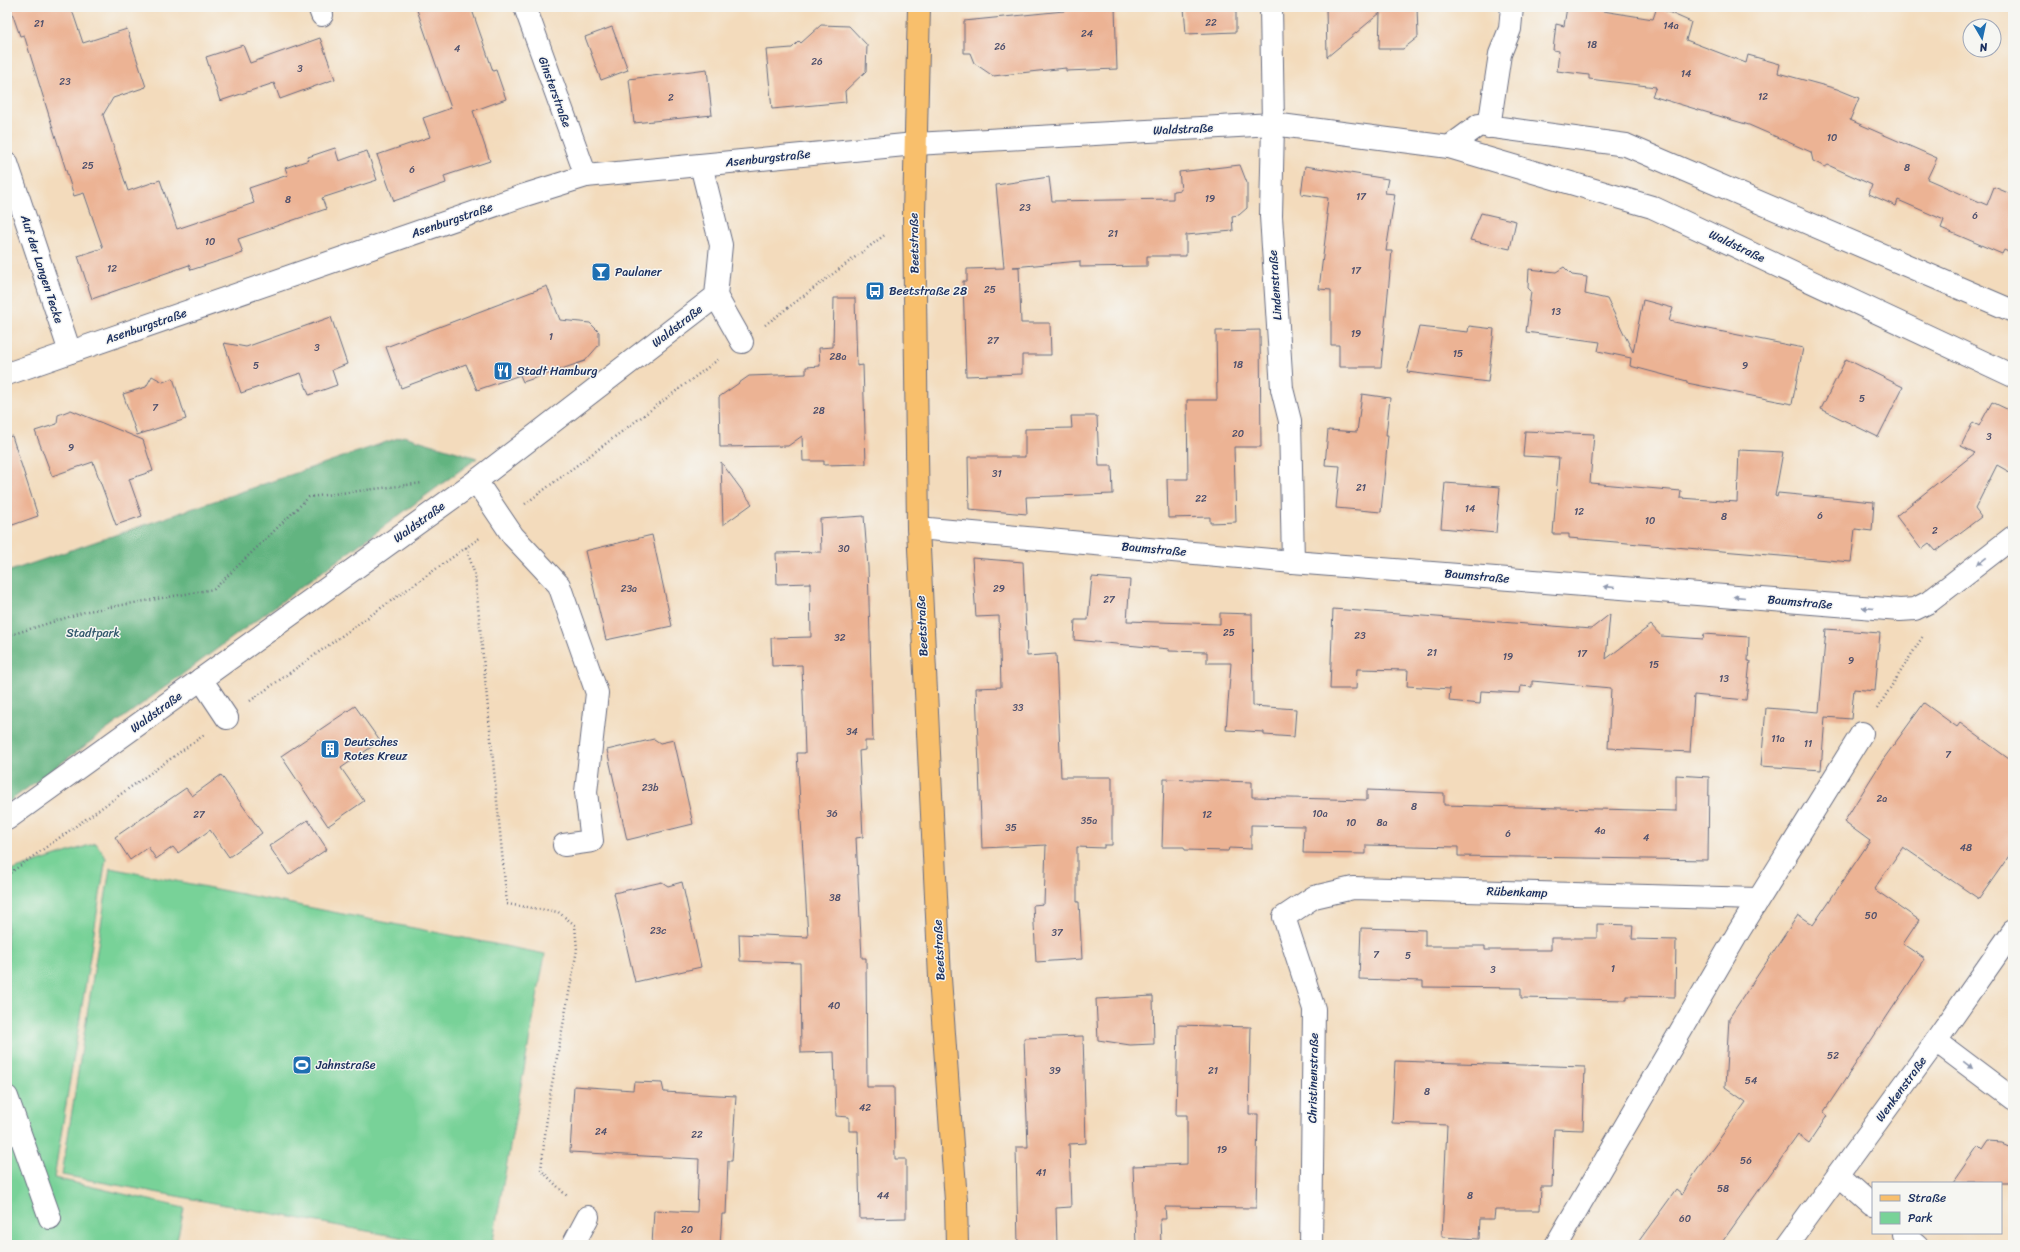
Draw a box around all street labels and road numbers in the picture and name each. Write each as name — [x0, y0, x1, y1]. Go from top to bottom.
street label: Ginsterstraße — [532, 53, 578, 131]
street label: Waldstraße — [1152, 116, 1214, 142]
street label: Asenburgstraße — [723, 143, 812, 174]
street label: Asenburgstraße — [407, 196, 496, 245]
street label: Auf der Langen Tecke — [14, 211, 70, 326]
street label: Beetstraße — [902, 212, 926, 274]
street label: Waldstraße — [1705, 223, 1769, 269]
street label: Lindenstraße — [1262, 249, 1288, 321]
street label: Waldstraße — [647, 299, 708, 353]
street label: Asenburgstraße — [101, 302, 190, 351]
street label: Waldstraße — [388, 495, 450, 549]
street label: Baumstraße — [1121, 535, 1187, 563]
street label: Baumstraße — [1444, 562, 1510, 590]
street label: Baumstraße — [1767, 588, 1833, 616]
street label: Beetstraße — [909, 595, 935, 657]
street label: Waldstraße — [125, 685, 187, 739]
street label: Rübenkamp — [1486, 880, 1548, 904]
street label: Beetstraße — [926, 919, 952, 981]
street label: Christinenstraße — [1301, 1033, 1325, 1123]
street label: Wenkenstraße — [1869, 1051, 1933, 1127]

